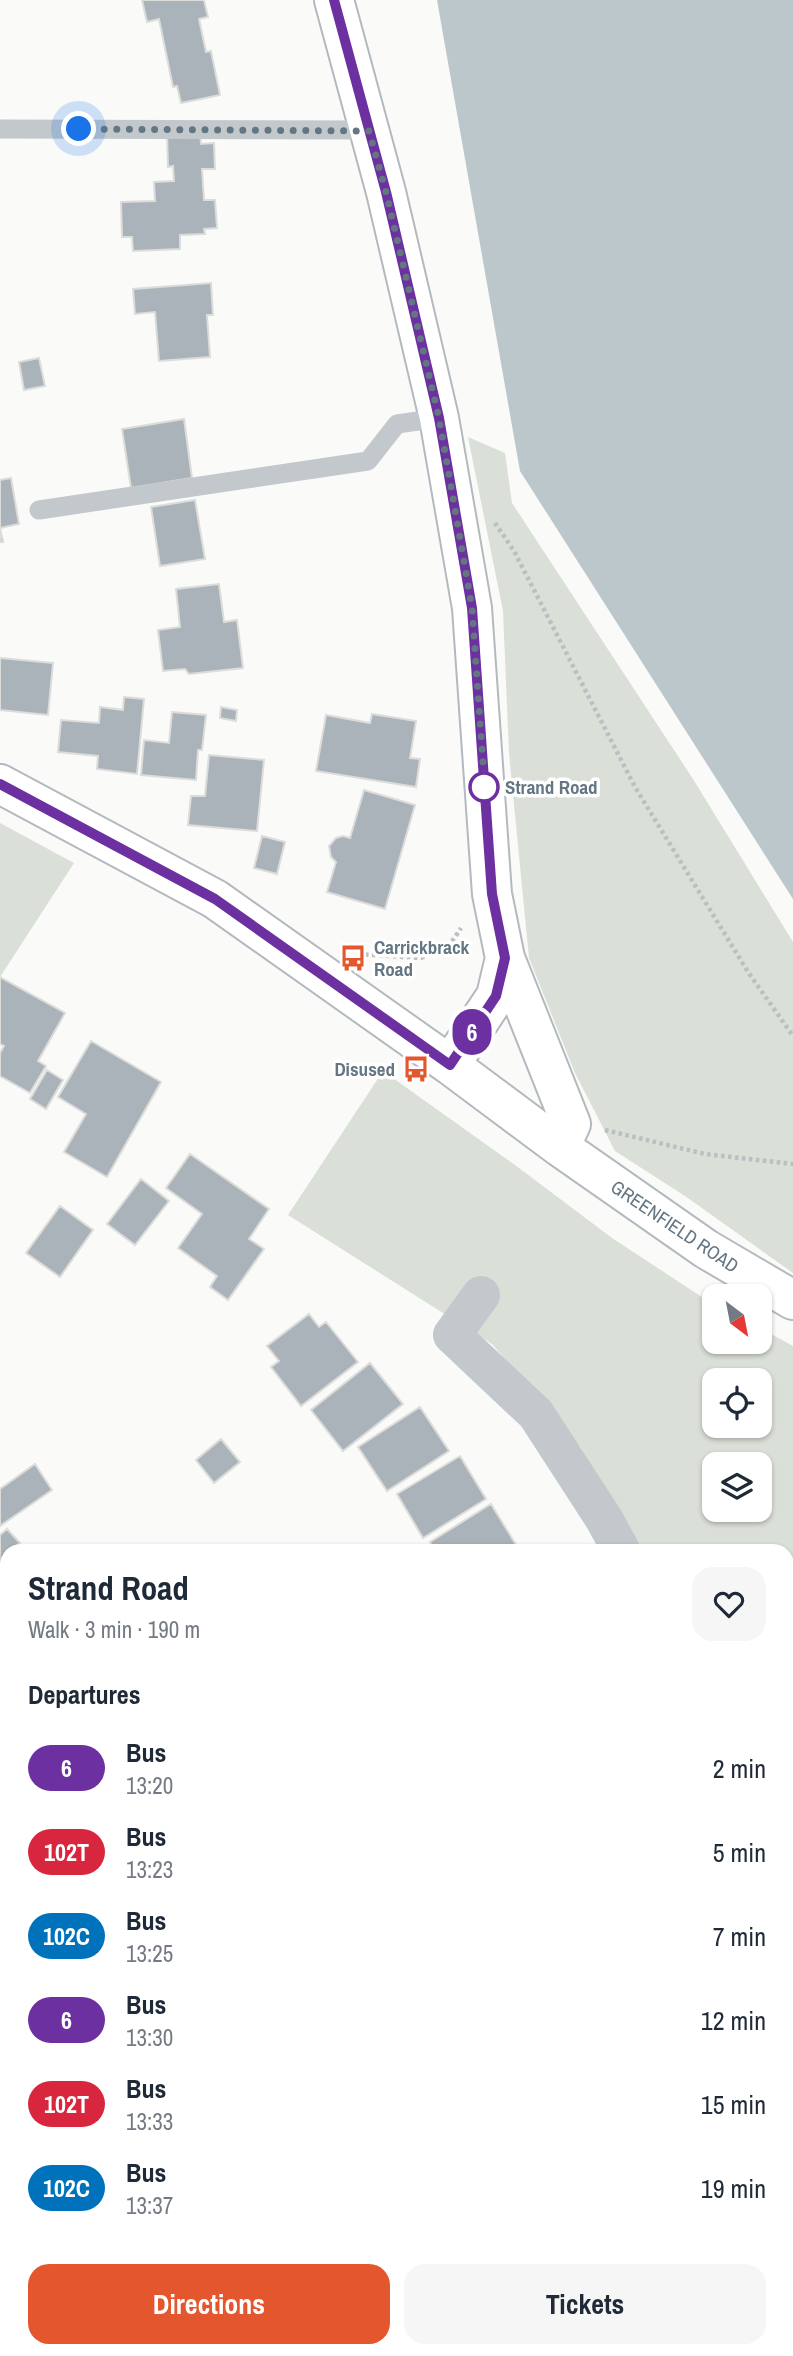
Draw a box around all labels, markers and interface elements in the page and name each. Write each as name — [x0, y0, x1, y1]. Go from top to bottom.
your location — [61, 111, 96, 146]
marker: Strand Road — [469, 772, 499, 802]
place label: Strand Road — [505, 774, 598, 800]
place label: Carrickbrack Road — [374, 934, 470, 982]
bus stop icon: Carrickbrack Road — [338, 943, 368, 973]
line badge: 6 — [449, 1009, 495, 1055]
text: 6 — [467, 1016, 477, 1048]
bus stop icon: Disused — [401, 1054, 431, 1084]
place label: Disused — [334, 1056, 395, 1082]
street label: GREENFIELD ROAD — [606, 1174, 744, 1278]
north arrow — [702, 1284, 772, 1354]
map controls — [702, 1284, 772, 1522]
button: locate — [702, 1368, 772, 1438]
button: layers — [702, 1452, 772, 1522]
text: Strand Road — [28, 1566, 189, 1610]
button: heart — [692, 1567, 766, 1641]
text: Walk · 3 min · 190 m — [28, 1614, 200, 1645]
text: Departures — [28, 1677, 141, 1712]
text: Bus — [126, 1735, 166, 1770]
text: 2 min — [713, 1751, 766, 1786]
text: 6 — [61, 1752, 72, 1784]
text: 13:20 — [126, 1770, 173, 1801]
text: Bus — [126, 1819, 166, 1854]
text: 5 min — [713, 1835, 766, 1870]
text: 102T — [44, 1836, 89, 1868]
text: 13:23 — [126, 1854, 173, 1885]
text: Bus — [126, 1903, 166, 1938]
text: 7 min — [713, 1919, 766, 1954]
text: 102C — [43, 1920, 90, 1952]
text: 13:25 — [126, 1938, 173, 1969]
text: Bus — [126, 1987, 166, 2022]
text: 12 min — [701, 2003, 766, 2038]
text: 6 — [61, 2004, 72, 2036]
text: 13:30 — [126, 2022, 173, 2053]
text: Bus — [126, 2071, 166, 2106]
text: 15 min — [701, 2087, 766, 2122]
text: 102T — [44, 2088, 89, 2120]
text: 13:33 — [126, 2106, 173, 2137]
text: Bus — [126, 2155, 166, 2190]
text: 19 min — [701, 2171, 766, 2206]
text: 102C — [43, 2172, 90, 2204]
text: 13:37 — [126, 2190, 173, 2221]
button: Directions — [28, 2264, 390, 2344]
button: Tickets — [404, 2264, 766, 2344]

